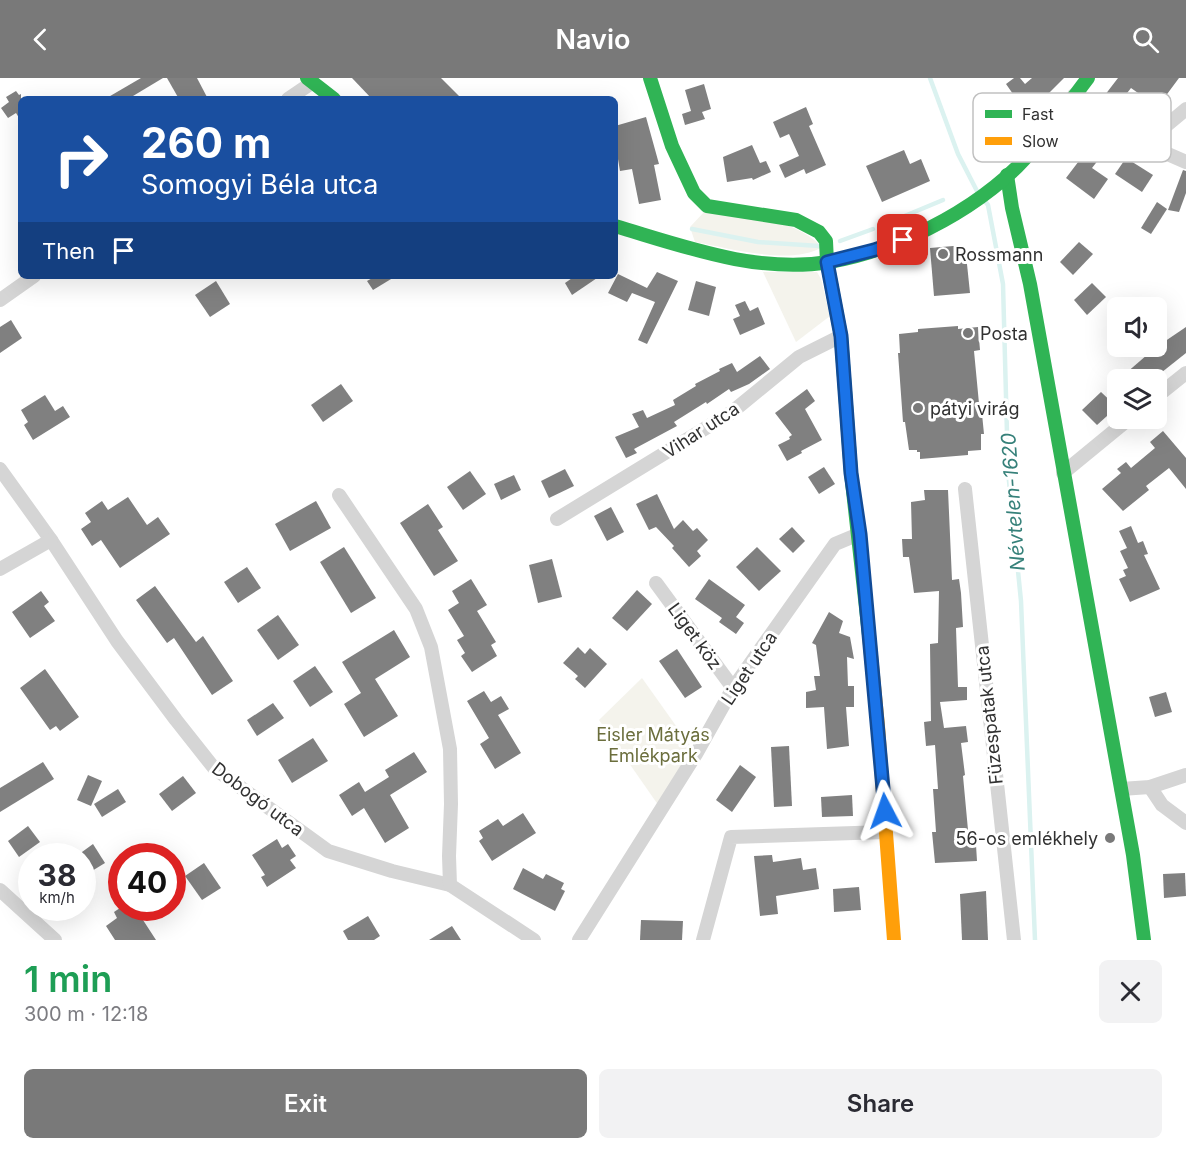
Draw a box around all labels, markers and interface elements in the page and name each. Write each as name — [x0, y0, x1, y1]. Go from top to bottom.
icon: back — [24, 23, 57, 56]
text: Navio — [556, 23, 630, 56]
icon: search — [1129, 23, 1162, 56]
legend — [973, 93, 1171, 162]
text: Fast — [1022, 104, 1054, 124]
text: 260 m — [141, 117, 271, 168]
icon: right — [42, 120, 120, 198]
text: Slow — [1022, 131, 1059, 151]
text: Somogyi Béla utca — [141, 168, 378, 201]
pin — [877, 214, 928, 265]
icon: arrive — [886, 223, 919, 256]
icon: arrive — [107, 234, 140, 267]
text: Then — [42, 238, 95, 264]
place label: Rossmann — [955, 244, 1043, 265]
marker: Rossmann — [936, 247, 950, 261]
map controls — [1107, 297, 1167, 429]
button: sound — [1107, 297, 1167, 357]
place label: Posta — [980, 323, 1028, 344]
marker: Posta — [961, 326, 975, 340]
button: layers — [1107, 369, 1167, 429]
street label: Vihar utca — [659, 398, 743, 462]
place label: pátyi virág — [930, 398, 1019, 419]
marker: pátyi virág — [911, 401, 925, 415]
water label: Névtelen-1620 — [996, 432, 1030, 572]
street label: Liget köz — [664, 599, 726, 673]
street label: Liget utca — [717, 627, 781, 709]
street label: Füzespatak utca — [971, 644, 1007, 786]
park label: Eisler Mátyás Emlékpark — [596, 724, 710, 766]
street label: Dobogó utca — [208, 758, 308, 840]
position arrow — [853, 779, 917, 843]
place label: 56-os emlékhely — [956, 828, 1098, 849]
marker: 56-os emlékhely — [1103, 831, 1117, 845]
speed limit sign: 40 — [108, 843, 186, 921]
text: 38 — [38, 857, 76, 893]
text: km/h — [39, 888, 75, 907]
text: 1 min — [24, 957, 112, 1001]
button: close — [1099, 960, 1162, 1023]
text: 300 m · 12:18 — [24, 1002, 148, 1026]
button: Exit — [24, 1069, 587, 1138]
button: Share — [599, 1069, 1162, 1138]

